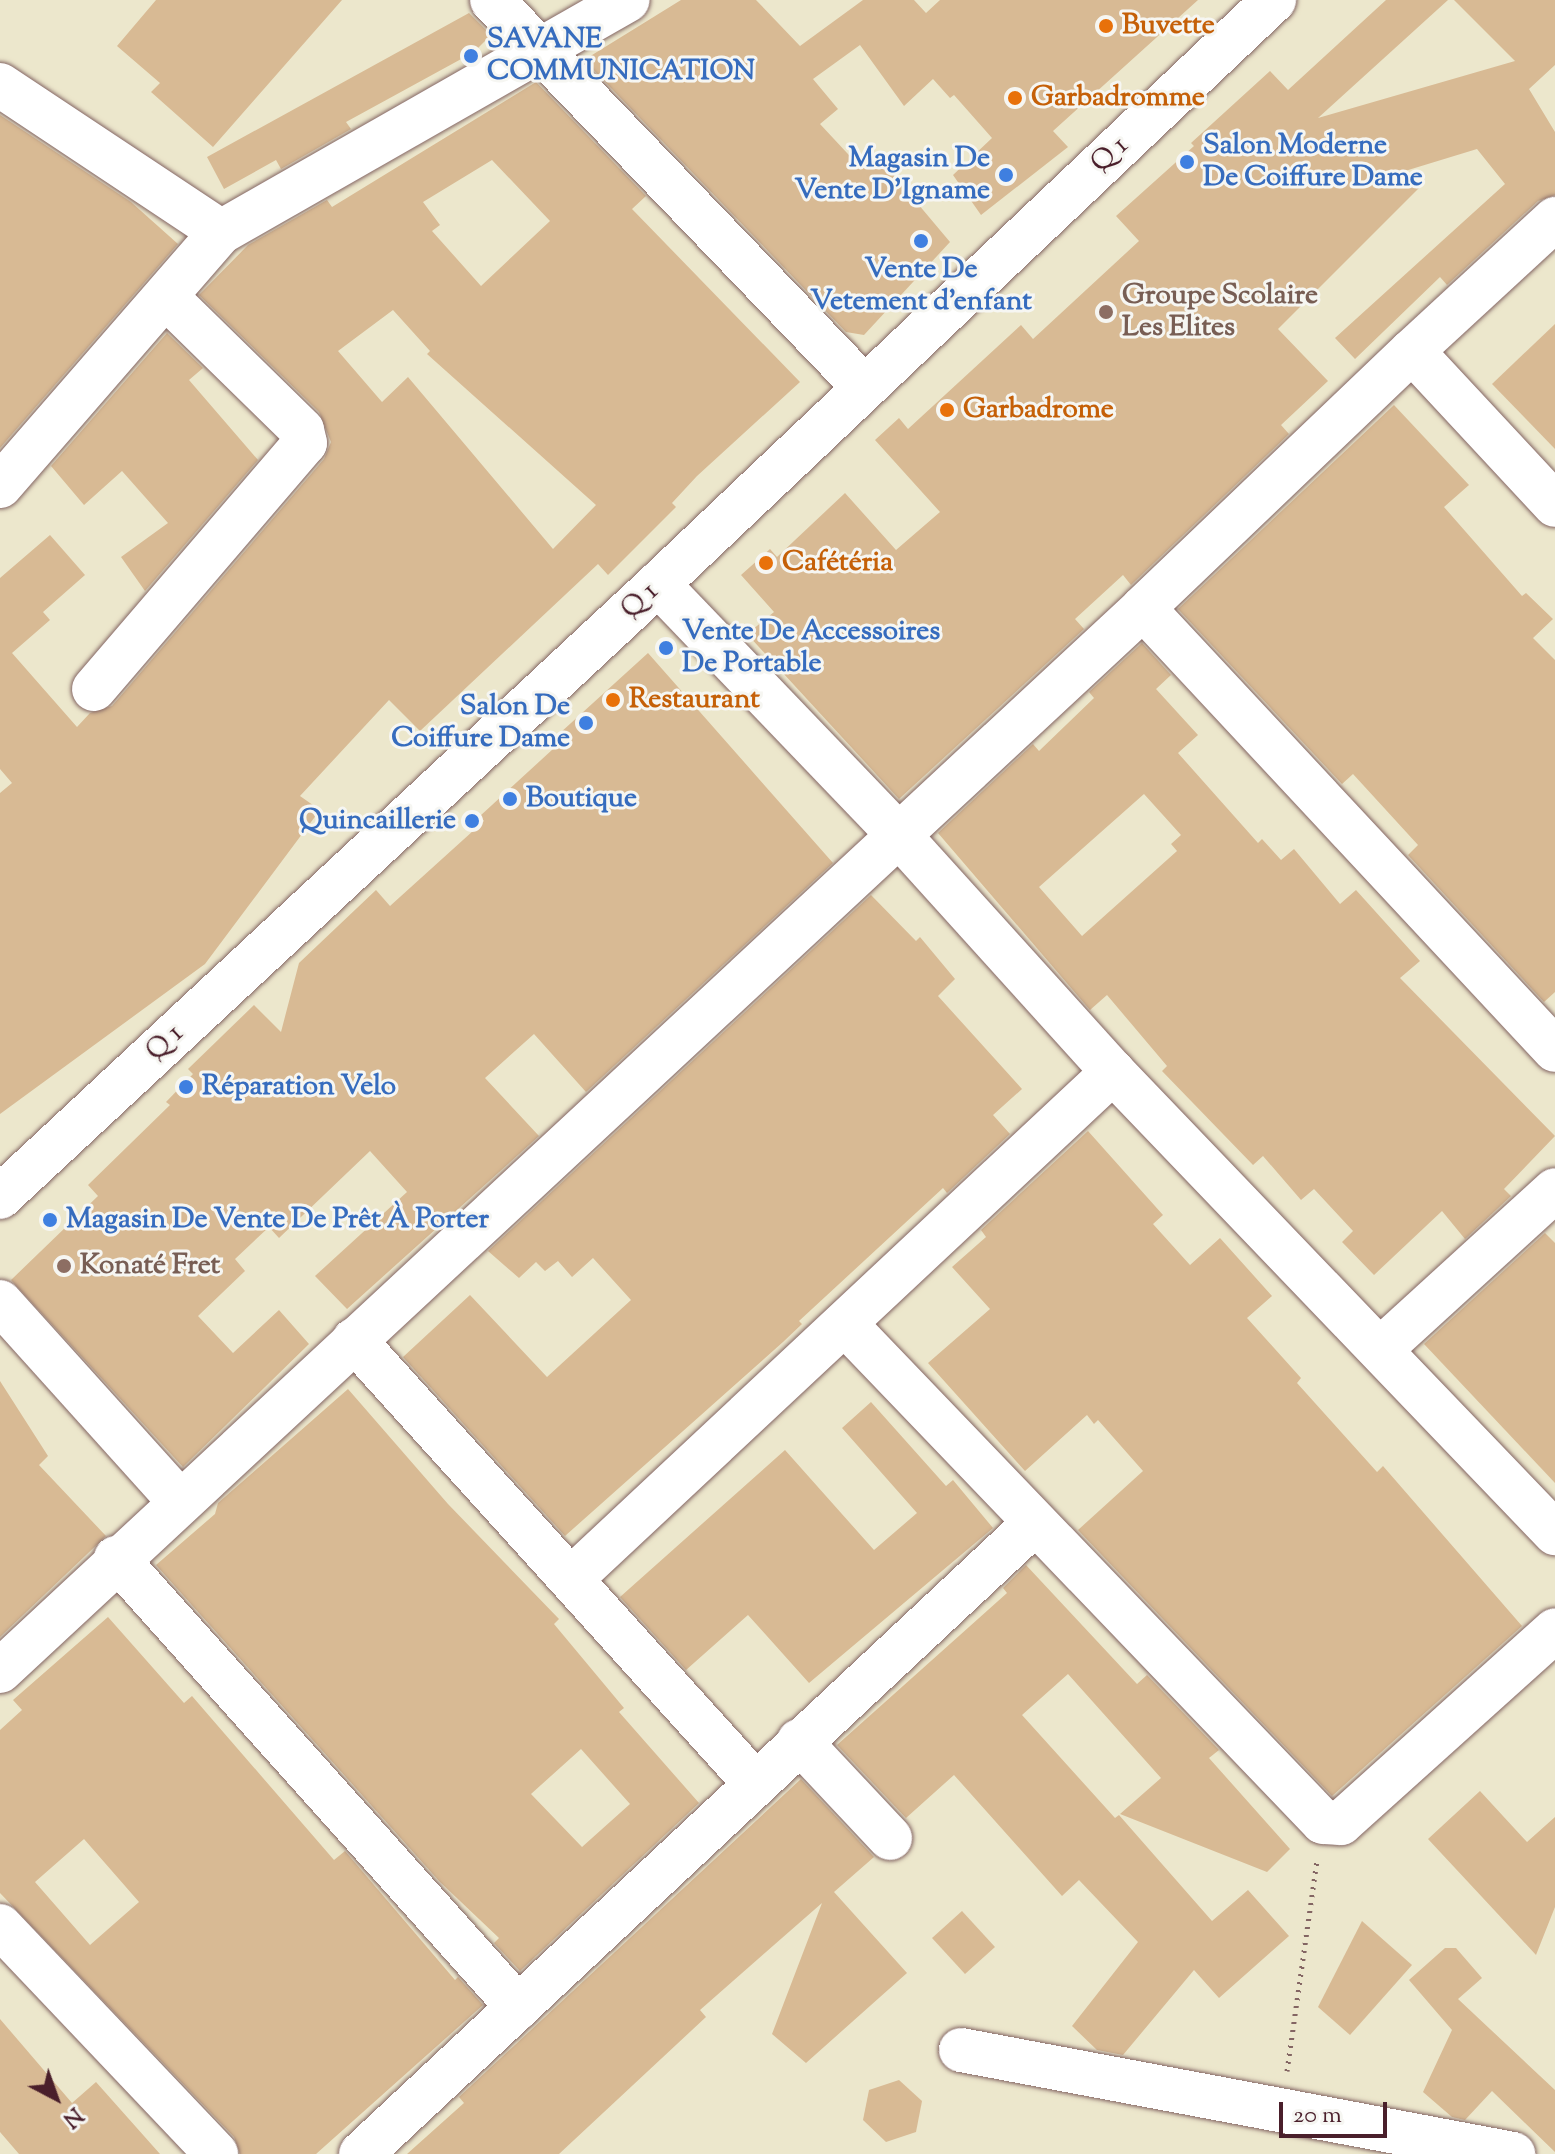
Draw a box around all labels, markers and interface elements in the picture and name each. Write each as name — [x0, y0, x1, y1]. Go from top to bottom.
place label: Buvette — [1122, 9, 1215, 43]
marker: Buvette — [1097, 17, 1115, 35]
place label: SAVANE COMMUNICATION — [487, 23, 755, 89]
marker: SAVANE COMMUNICATION — [462, 47, 480, 65]
place label: Garbadromme — [1031, 81, 1205, 115]
marker: Garbadromme — [1006, 89, 1024, 107]
street label: Q 1 — [1084, 129, 1136, 181]
place label: Salon Moderne De Coiffure Dame — [1203, 129, 1423, 195]
place label: Magasin De Vente D'Igname — [794, 142, 990, 208]
marker: Salon Moderne De Coiffure Dame — [1178, 153, 1196, 171]
marker: Magasin De Vente D'Igname — [997, 166, 1015, 184]
marker: Vente De Vetement d'enfant — [912, 232, 930, 250]
place label: Vente De Vetement d'enfant — [810, 253, 1032, 319]
place label: Groupe Scolaire Les Elites — [1122, 279, 1318, 345]
marker: Groupe Scolaire Les Elites — [1097, 303, 1115, 321]
place label: Garbadrome — [963, 393, 1114, 427]
marker: Garbadrome — [938, 401, 956, 419]
place label: Cafétéria — [782, 546, 893, 580]
marker: Cafétéria — [757, 554, 775, 572]
street label: Q 1 — [614, 575, 666, 627]
place label: Vente De Accessoires De Portable — [682, 615, 940, 681]
marker: Vente De Accessoires De Portable — [657, 639, 675, 657]
place label: Restaurant — [629, 683, 760, 717]
place label: Salon De Coiffure Dame — [391, 690, 570, 756]
marker: Restaurant — [604, 691, 622, 709]
marker: Salon De Coiffure Dame — [577, 714, 595, 732]
place label: Boutique — [526, 782, 637, 816]
marker: Boutique — [501, 790, 519, 808]
place label: Quincaillerie — [299, 804, 456, 838]
marker: Quincaillerie — [463, 812, 481, 830]
street label: Q 1 — [139, 1017, 191, 1069]
place label: Réparation Velo — [202, 1070, 396, 1104]
marker: Réparation Velo — [177, 1078, 195, 1096]
place label: Magasin De Vente De Prêt À Porter — [66, 1203, 489, 1237]
marker: Magasin De Vente De Prêt À Porter — [41, 1211, 59, 1229]
place label: Konaté Fret — [80, 1249, 220, 1283]
marker: Konaté Fret — [55, 1257, 73, 1275]
north arrow — [16, 2058, 96, 2138]
scale bar — [1283, 2086, 1391, 2136]
text: N — [55, 2098, 89, 2134]
text: 20 m — [1293, 2099, 1342, 2133]

